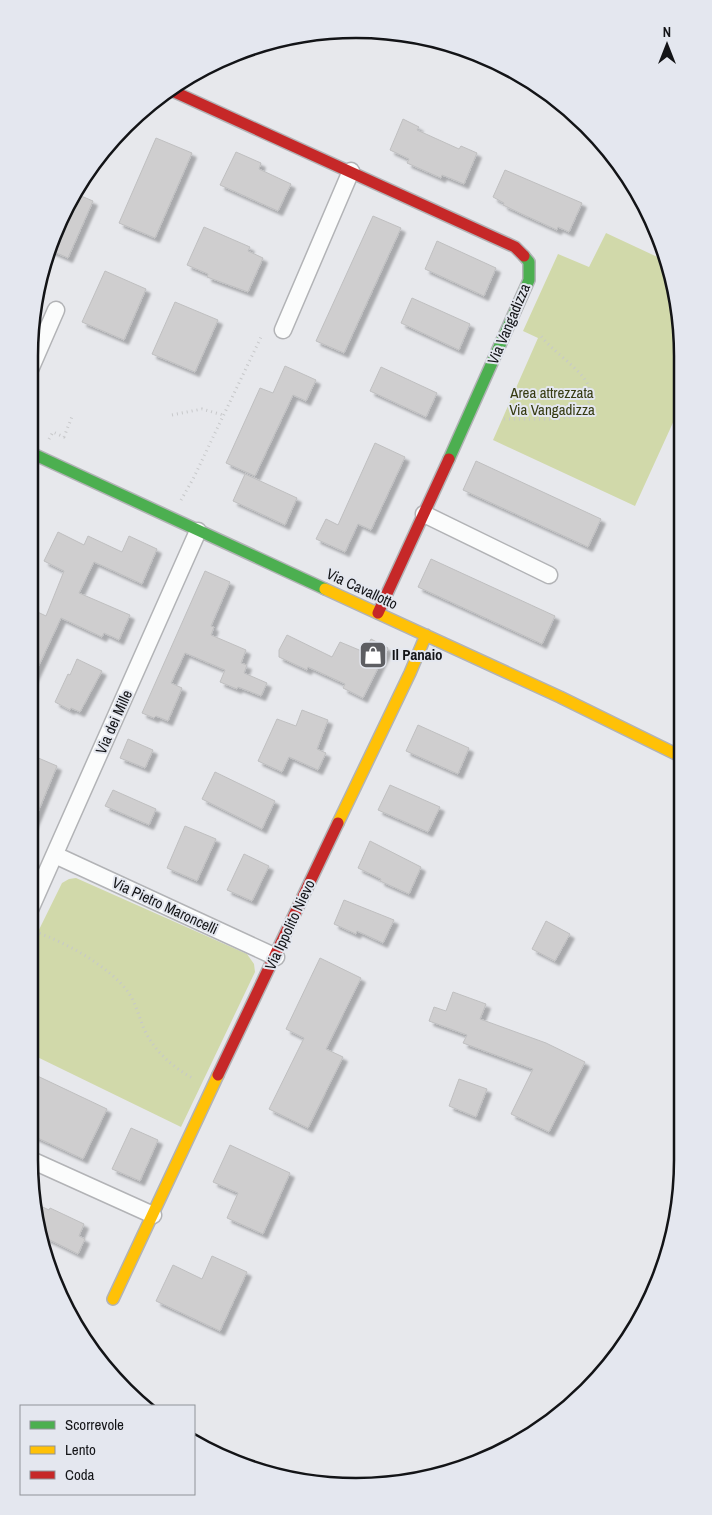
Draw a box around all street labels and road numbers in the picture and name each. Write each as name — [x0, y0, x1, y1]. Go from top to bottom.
street label: Via Vangadizza — [482, 280, 535, 367]
street label: Via Cavallotto — [323, 563, 401, 614]
street label: Via dei Mille — [90, 686, 137, 757]
street label: Via Pietro Maroncelli — [109, 872, 222, 939]
street label: Via Ippolito Nievo — [259, 876, 320, 973]

